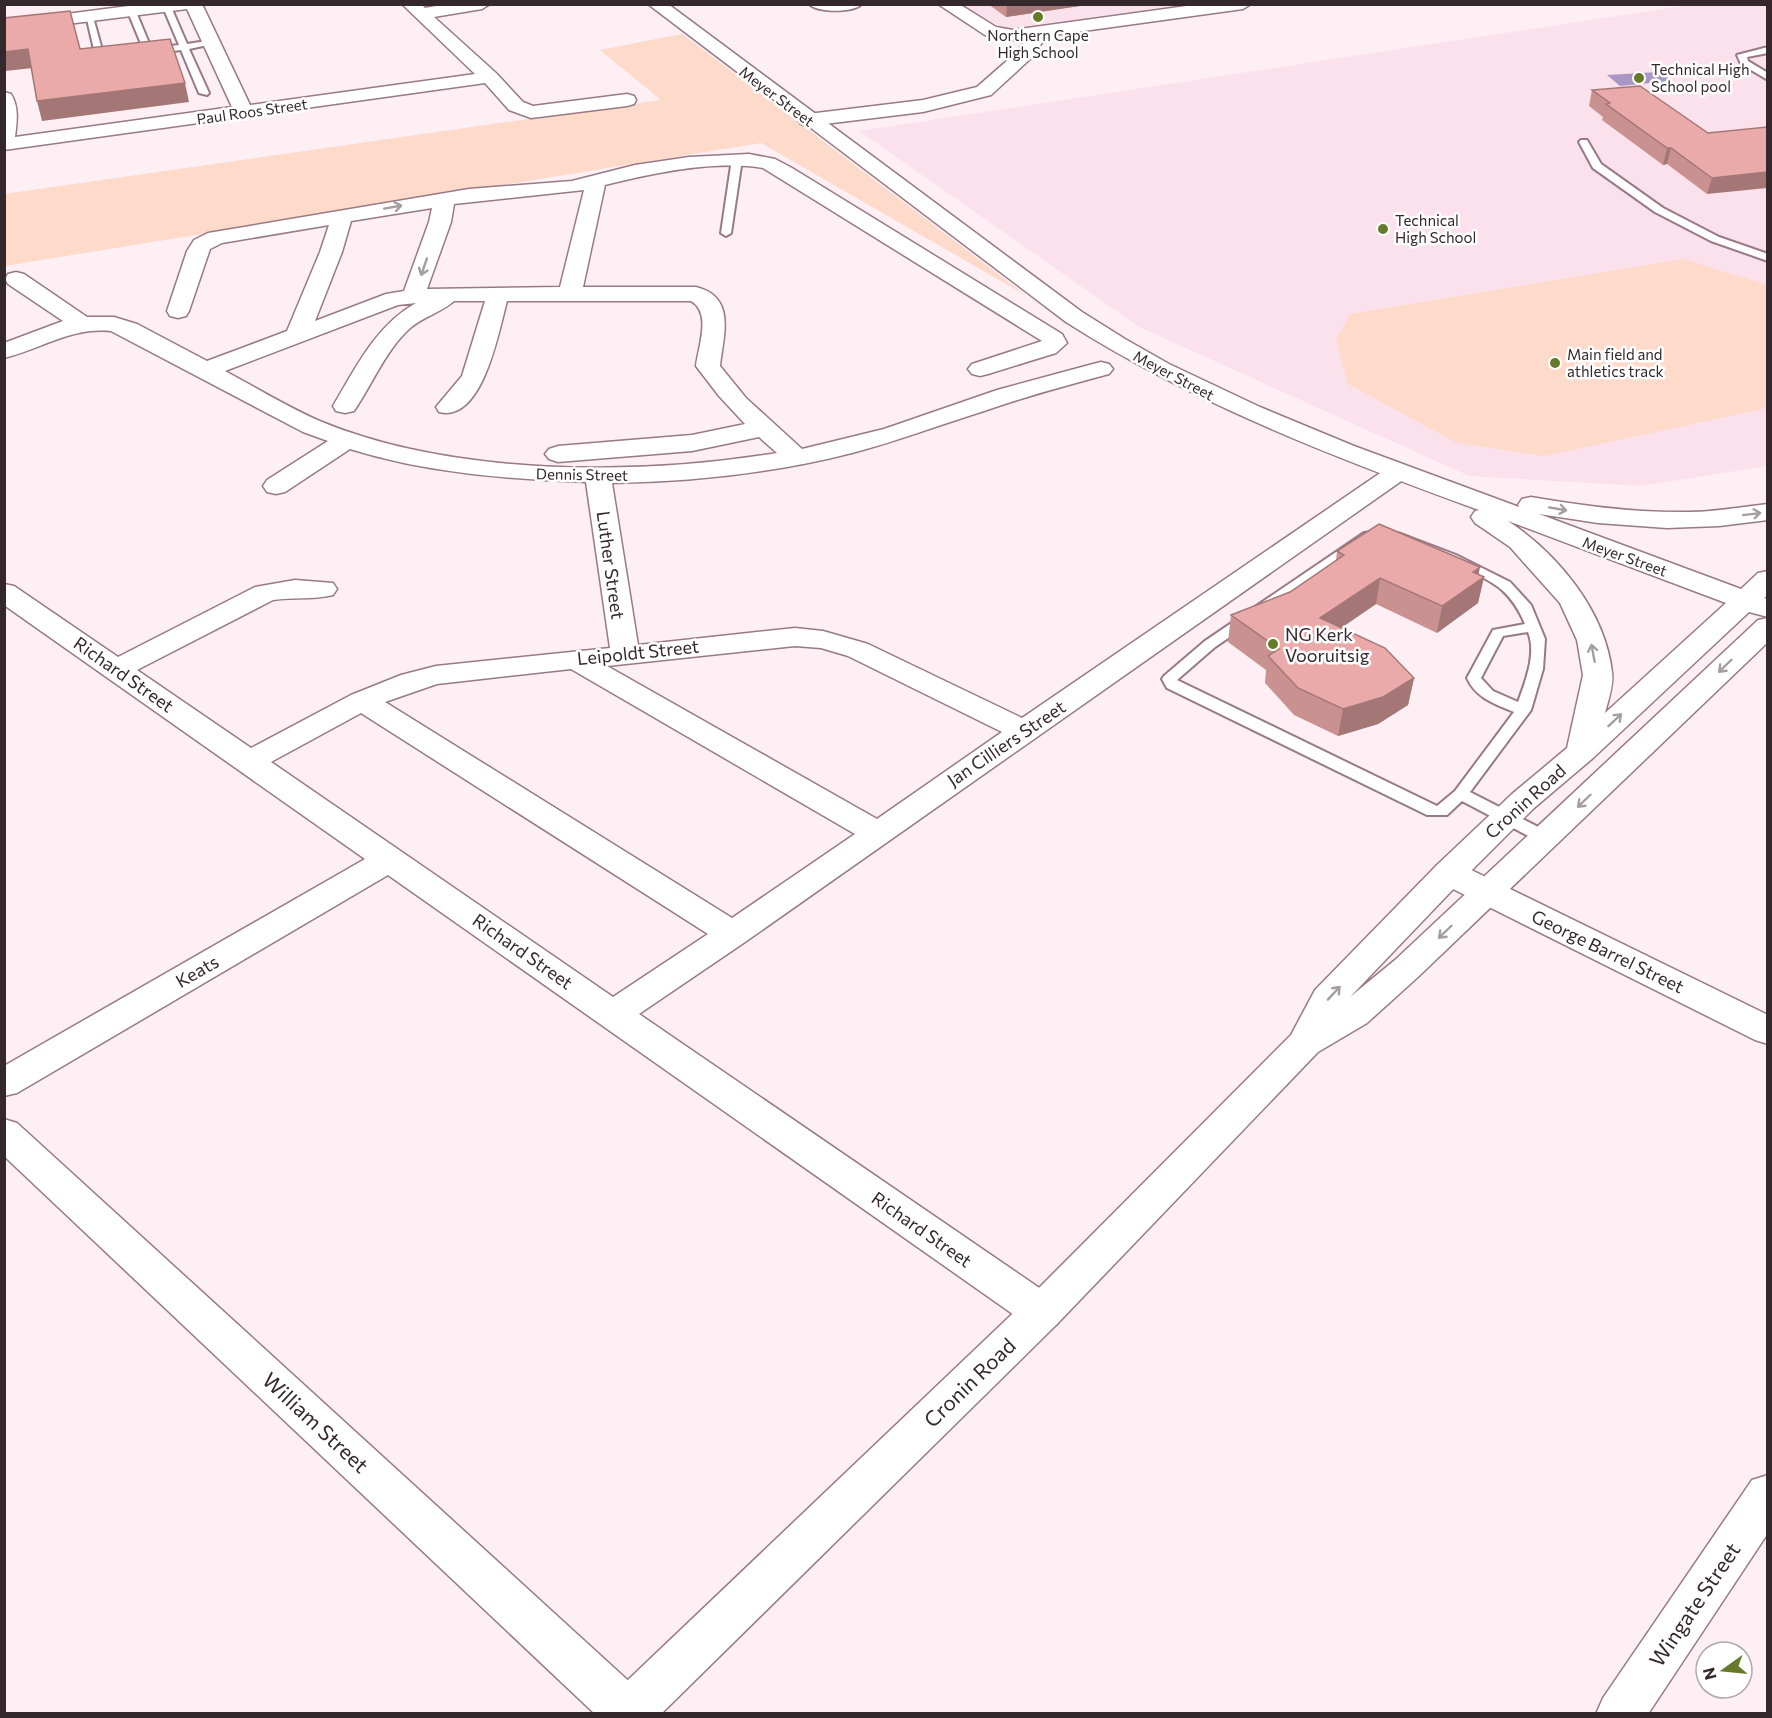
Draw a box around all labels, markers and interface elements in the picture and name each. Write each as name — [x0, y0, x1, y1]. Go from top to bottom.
marker: Northern Cape High School — [1031, 10, 1045, 24]
place label: Northern Cape High School — [987, 26, 1089, 61]
place label: Technical High School pool — [1651, 60, 1750, 95]
street label: Meyer Street — [736, 62, 818, 130]
marker: Technical High School pool — [1632, 71, 1646, 85]
street label: Paul Roos Street — [195, 94, 309, 128]
one-way arrow — [383, 202, 402, 213]
place label: Technical High School — [1395, 211, 1476, 246]
marker: Technical High School — [1376, 222, 1390, 236]
one-way arrow — [417, 257, 428, 276]
place label: Main field and athletics track — [1567, 345, 1664, 380]
street label: Meyer Street — [1131, 346, 1217, 404]
marker: Main field and athletics track — [1548, 356, 1562, 370]
street label: Dennis Street — [536, 464, 628, 484]
one-way arrow — [1547, 504, 1567, 515]
one-way arrow — [1741, 508, 1761, 519]
street label: Luther Street — [593, 509, 629, 621]
street label: Meyer Street — [1580, 532, 1670, 580]
place label: NG Kerk Vooruitsig — [1285, 623, 1370, 666]
street label: Richard Street — [70, 631, 178, 717]
street label: Leipoldt Street — [576, 635, 700, 669]
marker: NG Kerk Vooruitsig — [1266, 637, 1280, 651]
one-way arrow — [1587, 643, 1598, 663]
one-way arrow — [1718, 659, 1733, 674]
street label: Jan Cilliers Street — [943, 695, 1069, 791]
one-way arrow — [1608, 713, 1623, 727]
street label: Cronin Road — [1480, 759, 1570, 843]
one-way arrow — [1576, 793, 1591, 808]
street label: George Barrel Street — [1528, 905, 1688, 997]
street label: Richard Street — [469, 908, 577, 994]
one-way arrow — [1437, 924, 1452, 939]
street label: Keats — [172, 950, 222, 992]
one-way arrow — [1327, 985, 1341, 1000]
street label: Richard Street — [868, 1186, 976, 1272]
street label: Cronin Road — [918, 1332, 1020, 1432]
street label: William Street — [258, 1367, 374, 1477]
street label: Wingate Street — [1643, 1537, 1745, 1671]
north arrow — [1694, 1640, 1754, 1700]
text: N — [1698, 1666, 1720, 1682]

